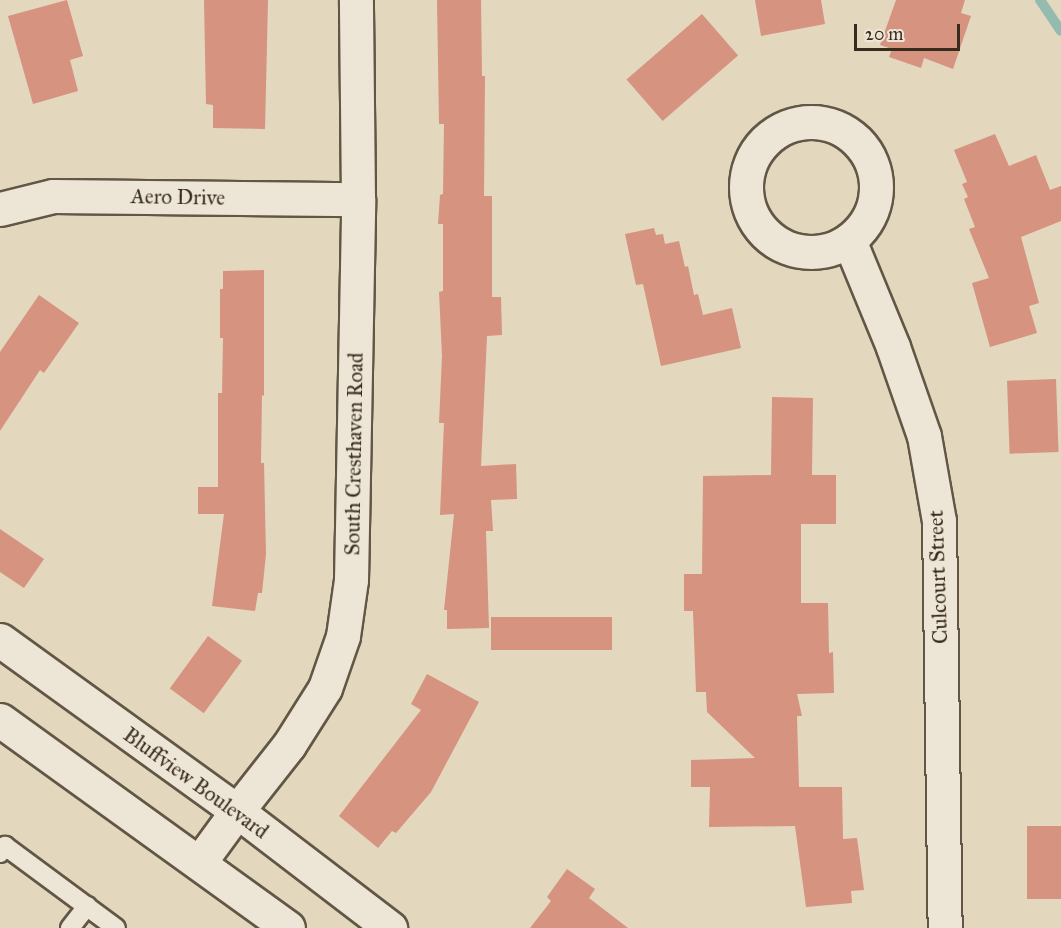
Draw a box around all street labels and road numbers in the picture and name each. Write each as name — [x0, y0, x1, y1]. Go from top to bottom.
street label: Aero Drive — [131, 184, 225, 210]
street label: South Cresthaven Road — [340, 352, 368, 556]
street label: Culcourt Street — [923, 510, 953, 644]
street label: Bluffview Boulevard — [118, 722, 274, 844]

